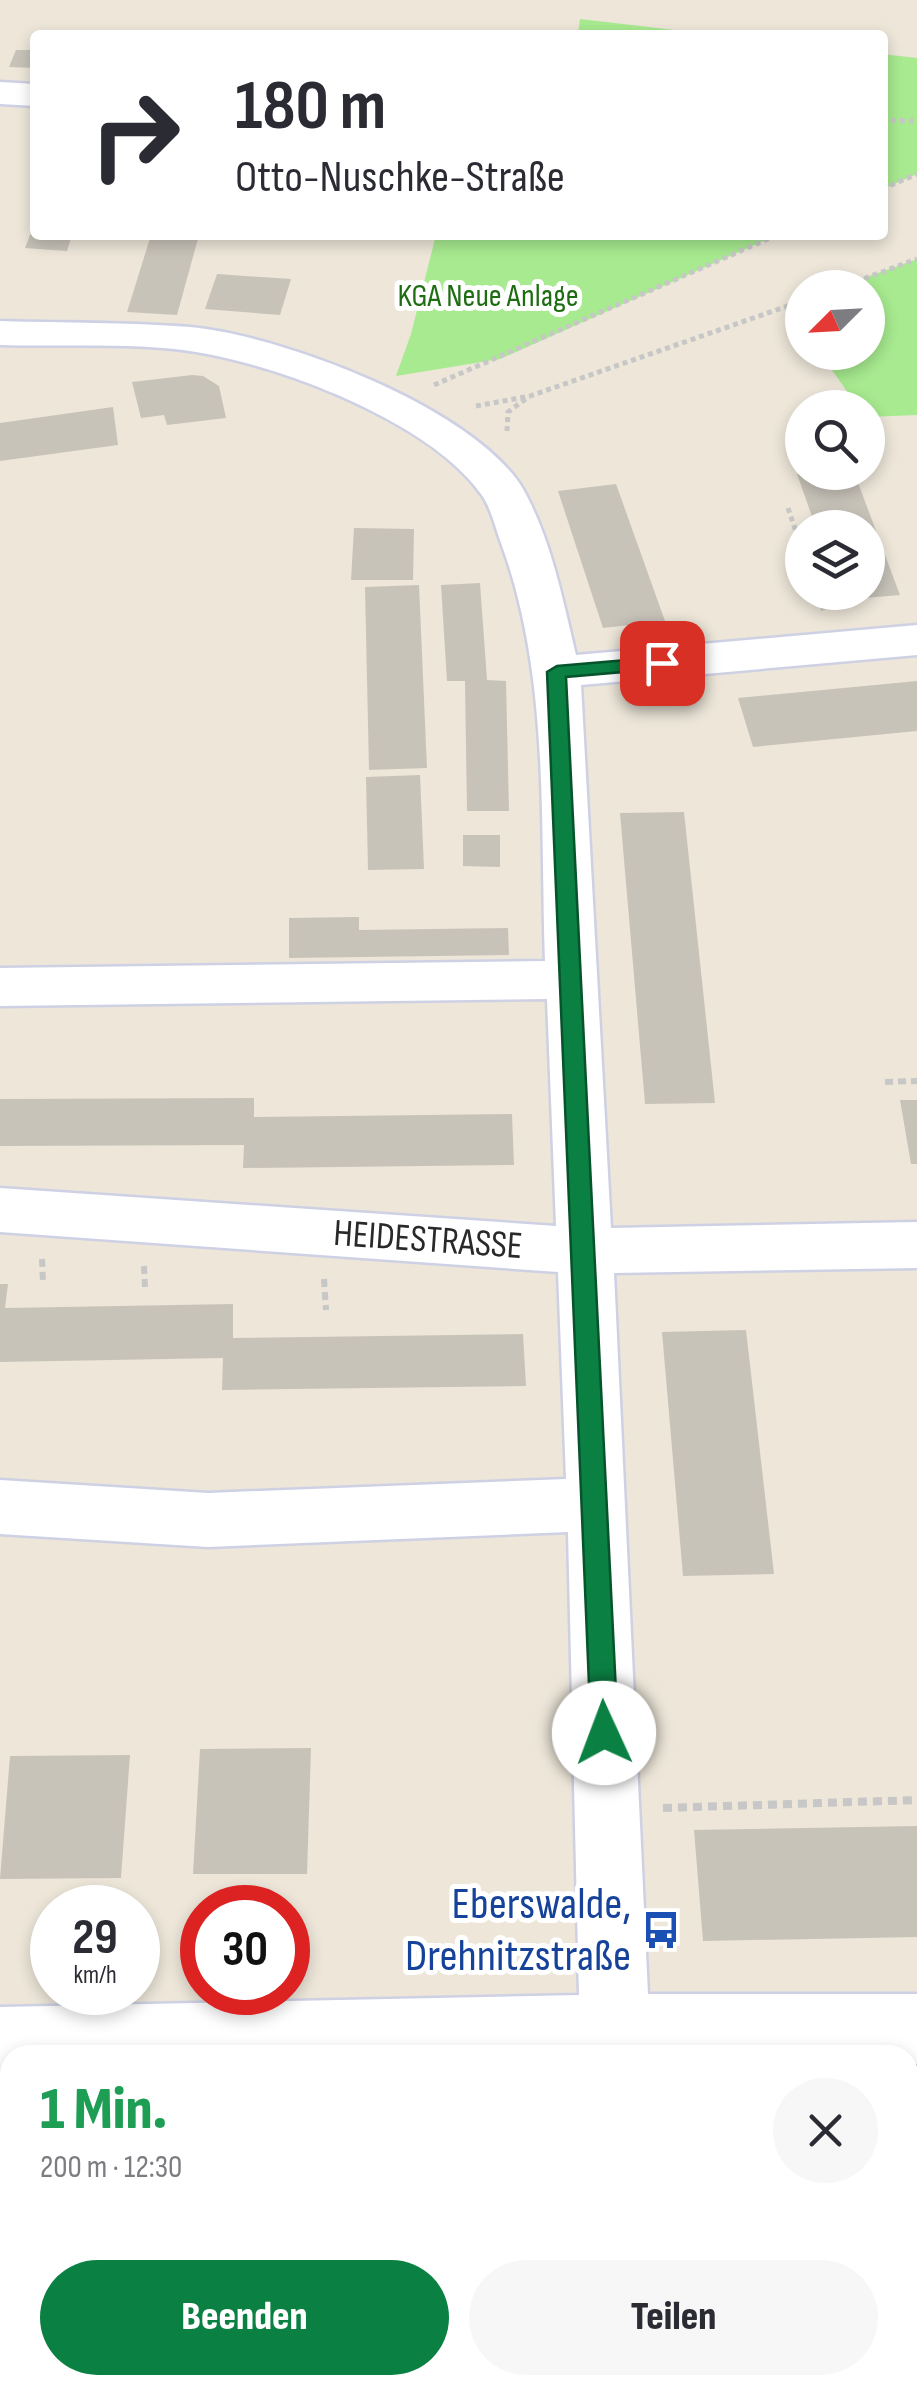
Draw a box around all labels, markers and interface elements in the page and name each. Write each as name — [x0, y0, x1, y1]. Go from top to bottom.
text: 180 m — [235, 65, 386, 149]
icon: right — [70, 70, 200, 200]
text: Otto-Nuschke-Straße — [235, 150, 565, 205]
north arrow — [785, 270, 885, 370]
map controls — [785, 270, 885, 610]
park label: KGA Neue Anlage — [397, 277, 579, 316]
button: search — [785, 390, 885, 490]
button: layers — [785, 510, 885, 610]
pin — [620, 621, 705, 706]
icon: arrive — [635, 636, 690, 691]
street label: HEIDESTRASSE — [332, 1211, 524, 1269]
position arrow — [552, 1681, 656, 1785]
place label: Eberswalde, Drehnitzstraße — [405, 1877, 631, 1984]
speed limit sign: 30 — [180, 1885, 310, 2015]
text: 29 — [72, 1908, 118, 1968]
bus stop icon: Eberswalde, Drehnitzstraße — [640, 1909, 682, 1951]
text: km/h — [73, 1960, 117, 1991]
text: 1 Min. — [40, 2074, 167, 2146]
button: close — [773, 2078, 878, 2183]
text: 200 m · 12:30 — [40, 2148, 182, 2187]
button: Beenden — [40, 2260, 449, 2375]
button: Teilen — [469, 2260, 878, 2375]

